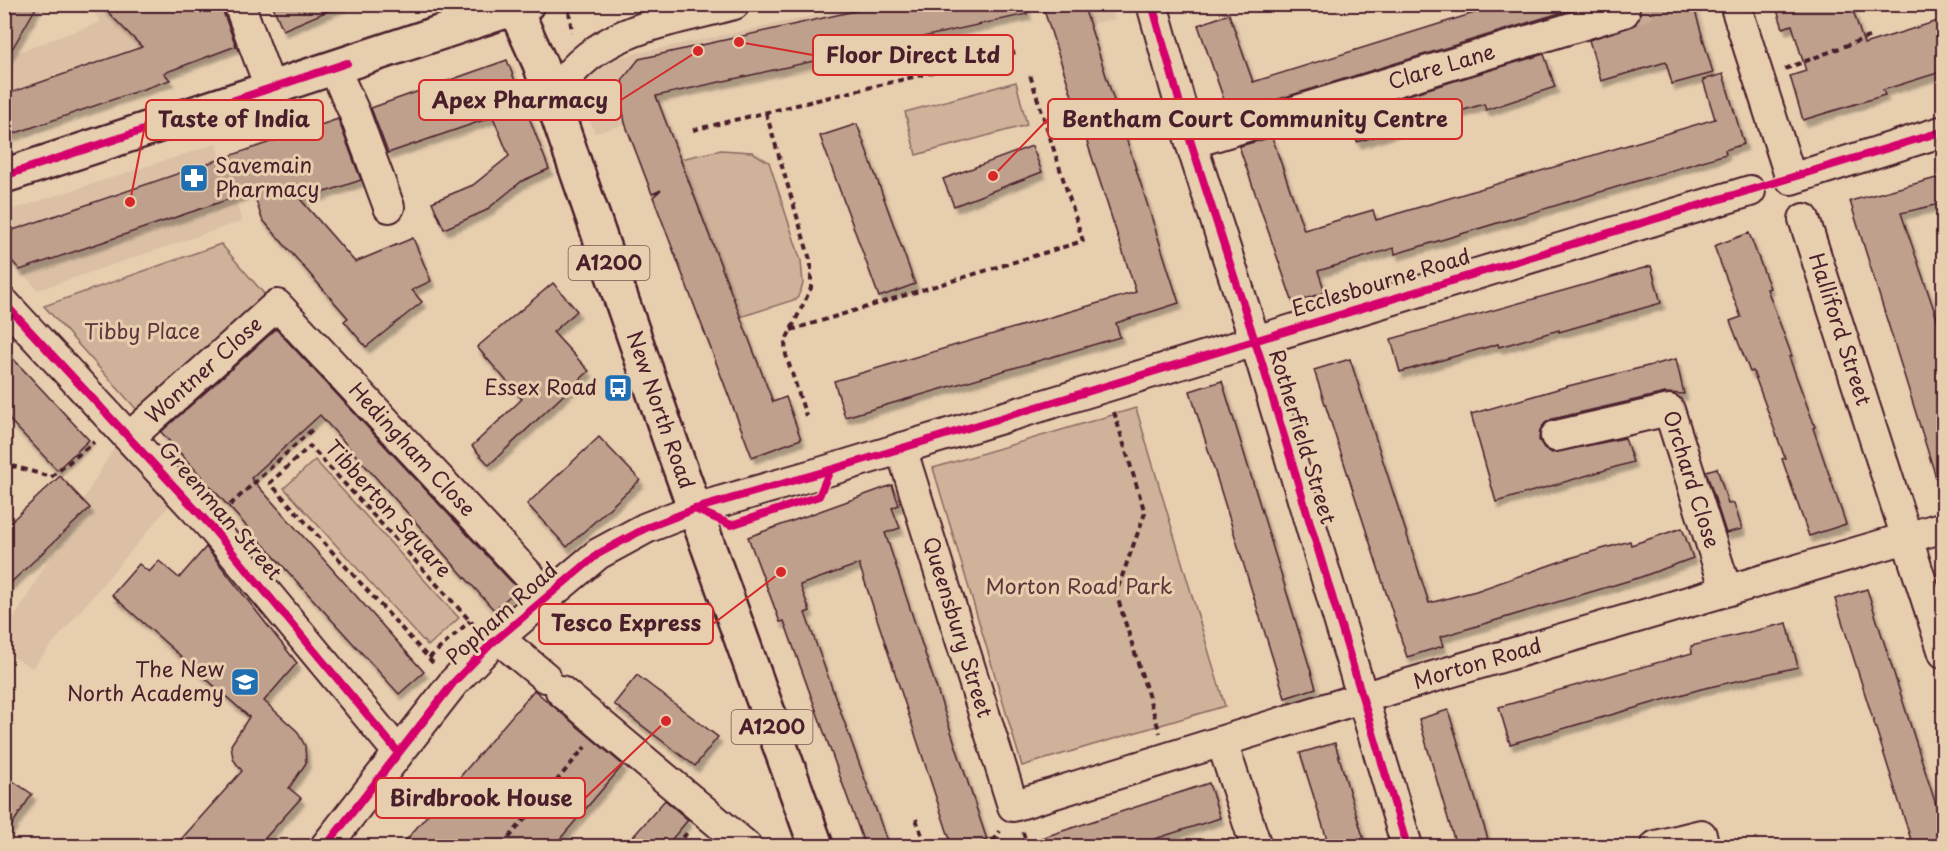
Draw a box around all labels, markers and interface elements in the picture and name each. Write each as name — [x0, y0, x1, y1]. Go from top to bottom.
street label: Clare Lane — [1384, 34, 1499, 96]
callout: Floor Direct Ltd — [813, 35, 1013, 75]
text: Floor Direct Ltd — [826, 37, 1000, 70]
callout: Apex Pharmacy — [419, 80, 621, 120]
text: Apex Pharmacy — [431, 82, 608, 115]
callout: Bentham Court Community Centre — [1048, 99, 1462, 139]
callout: Taste of India — [146, 100, 323, 140]
text: Taste of India — [158, 101, 311, 134]
text: Bentham Court Community Centre — [1062, 101, 1448, 134]
place label: Savemain Pharmacy — [215, 148, 320, 204]
pharmacy icon: Savemain Pharmacy — [178, 162, 210, 194]
street label: Ecclesbourne Road — [1287, 239, 1474, 323]
road number: A1200 — [568, 246, 650, 280]
street label: Halliford Street — [1802, 248, 1881, 409]
street label: Wontner Close — [137, 308, 268, 430]
park label: Tibby Place — [84, 314, 200, 346]
street label: New North Road — [619, 326, 704, 493]
street label: Rotherfield Street — [1262, 345, 1346, 528]
place label: Essex Road — [484, 370, 597, 402]
bus stop icon: Essex Road — [602, 372, 634, 404]
street label: Hedingham Close — [342, 374, 484, 523]
street label: Orchard Close — [1656, 406, 1730, 552]
street label: Tibberton Square — [319, 431, 460, 584]
street label: Greenman Street — [152, 433, 291, 586]
street label: Queensbury Street — [916, 532, 1002, 721]
street label: Popham Road — [438, 554, 564, 672]
park label: Morton Road Park — [986, 569, 1173, 601]
callout: Tesco Express — [539, 604, 713, 644]
text: Tesco Express — [551, 605, 701, 638]
street label: Morton Road — [1409, 628, 1545, 696]
place label: The New North Academy — [67, 652, 224, 708]
school or university icon: The New North Academy — [229, 666, 261, 698]
road number: A1200 — [732, 710, 812, 744]
callout: Birdbrook House — [376, 778, 585, 818]
text: Birdbrook House — [389, 780, 573, 813]

